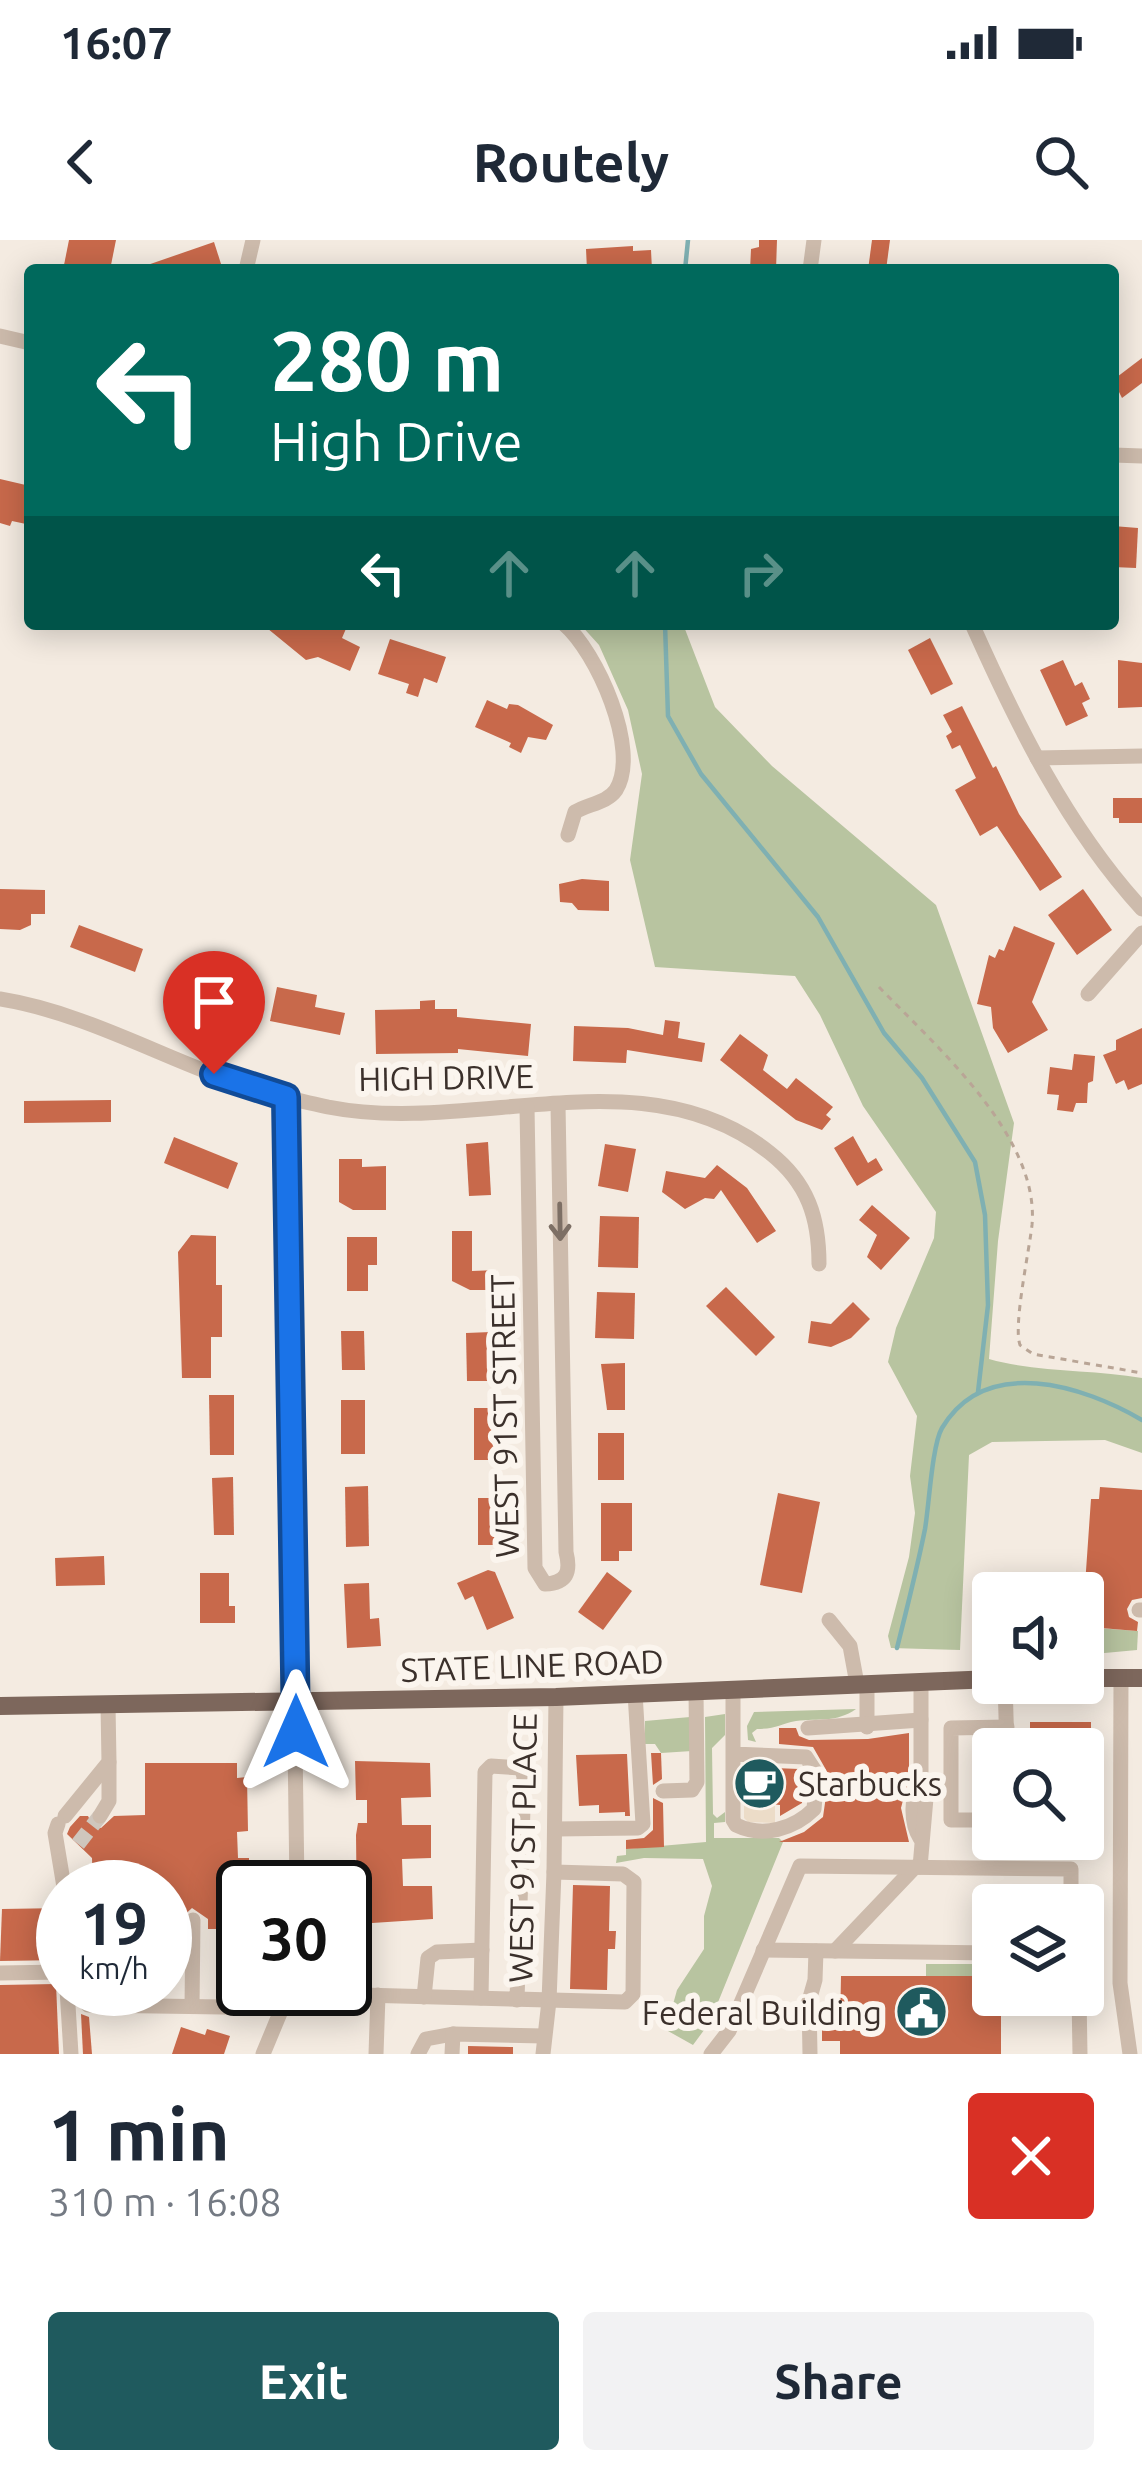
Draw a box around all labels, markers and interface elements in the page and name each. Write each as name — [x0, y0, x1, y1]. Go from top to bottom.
text: 16:07 — [60, 17, 173, 68]
icon: back — [48, 129, 114, 195]
icon: search — [1028, 129, 1094, 195]
text: Routely — [473, 132, 669, 192]
icon: left — [72, 312, 228, 468]
text: 280 m — [270, 313, 504, 407]
text: High Drive — [270, 411, 523, 471]
icon: left — [350, 540, 416, 606]
icon: ahead — [476, 540, 542, 606]
icon: ahead — [602, 540, 668, 606]
icon: right — [728, 540, 794, 606]
pin — [163, 951, 265, 1074]
icon: arrive — [181, 969, 247, 1035]
street label: HIGH DRIVE — [358, 1057, 534, 1097]
one-way arrow — [549, 1202, 572, 1241]
street label: WEST 91ST STREET — [483, 1274, 525, 1558]
map controls — [972, 1572, 1104, 2016]
button: sound — [972, 1572, 1104, 1704]
street label: STATE LINE ROAD — [400, 1642, 664, 1688]
position arrow — [233, 1669, 359, 1795]
street label: WEST 91ST PLACE — [501, 1713, 543, 1983]
button: search — [972, 1728, 1104, 1860]
cafe icon: Starbucks — [731, 1755, 787, 1811]
place label: Starbucks — [798, 1765, 942, 1802]
speed limit sign: 30 — [216, 1860, 372, 2016]
button: layers — [972, 1884, 1104, 2016]
text: 19 — [80, 1889, 148, 1956]
text: km/h — [79, 1951, 149, 1985]
public building icon: Federal Building — [893, 1984, 949, 2040]
place label: Federal Building — [642, 1994, 882, 2031]
button: close — [968, 2093, 1094, 2219]
text: 1 min — [48, 2094, 230, 2175]
text: 310 m · 16:08 — [48, 2180, 282, 2223]
button: Exit — [48, 2312, 559, 2450]
button: Share — [583, 2312, 1094, 2450]

